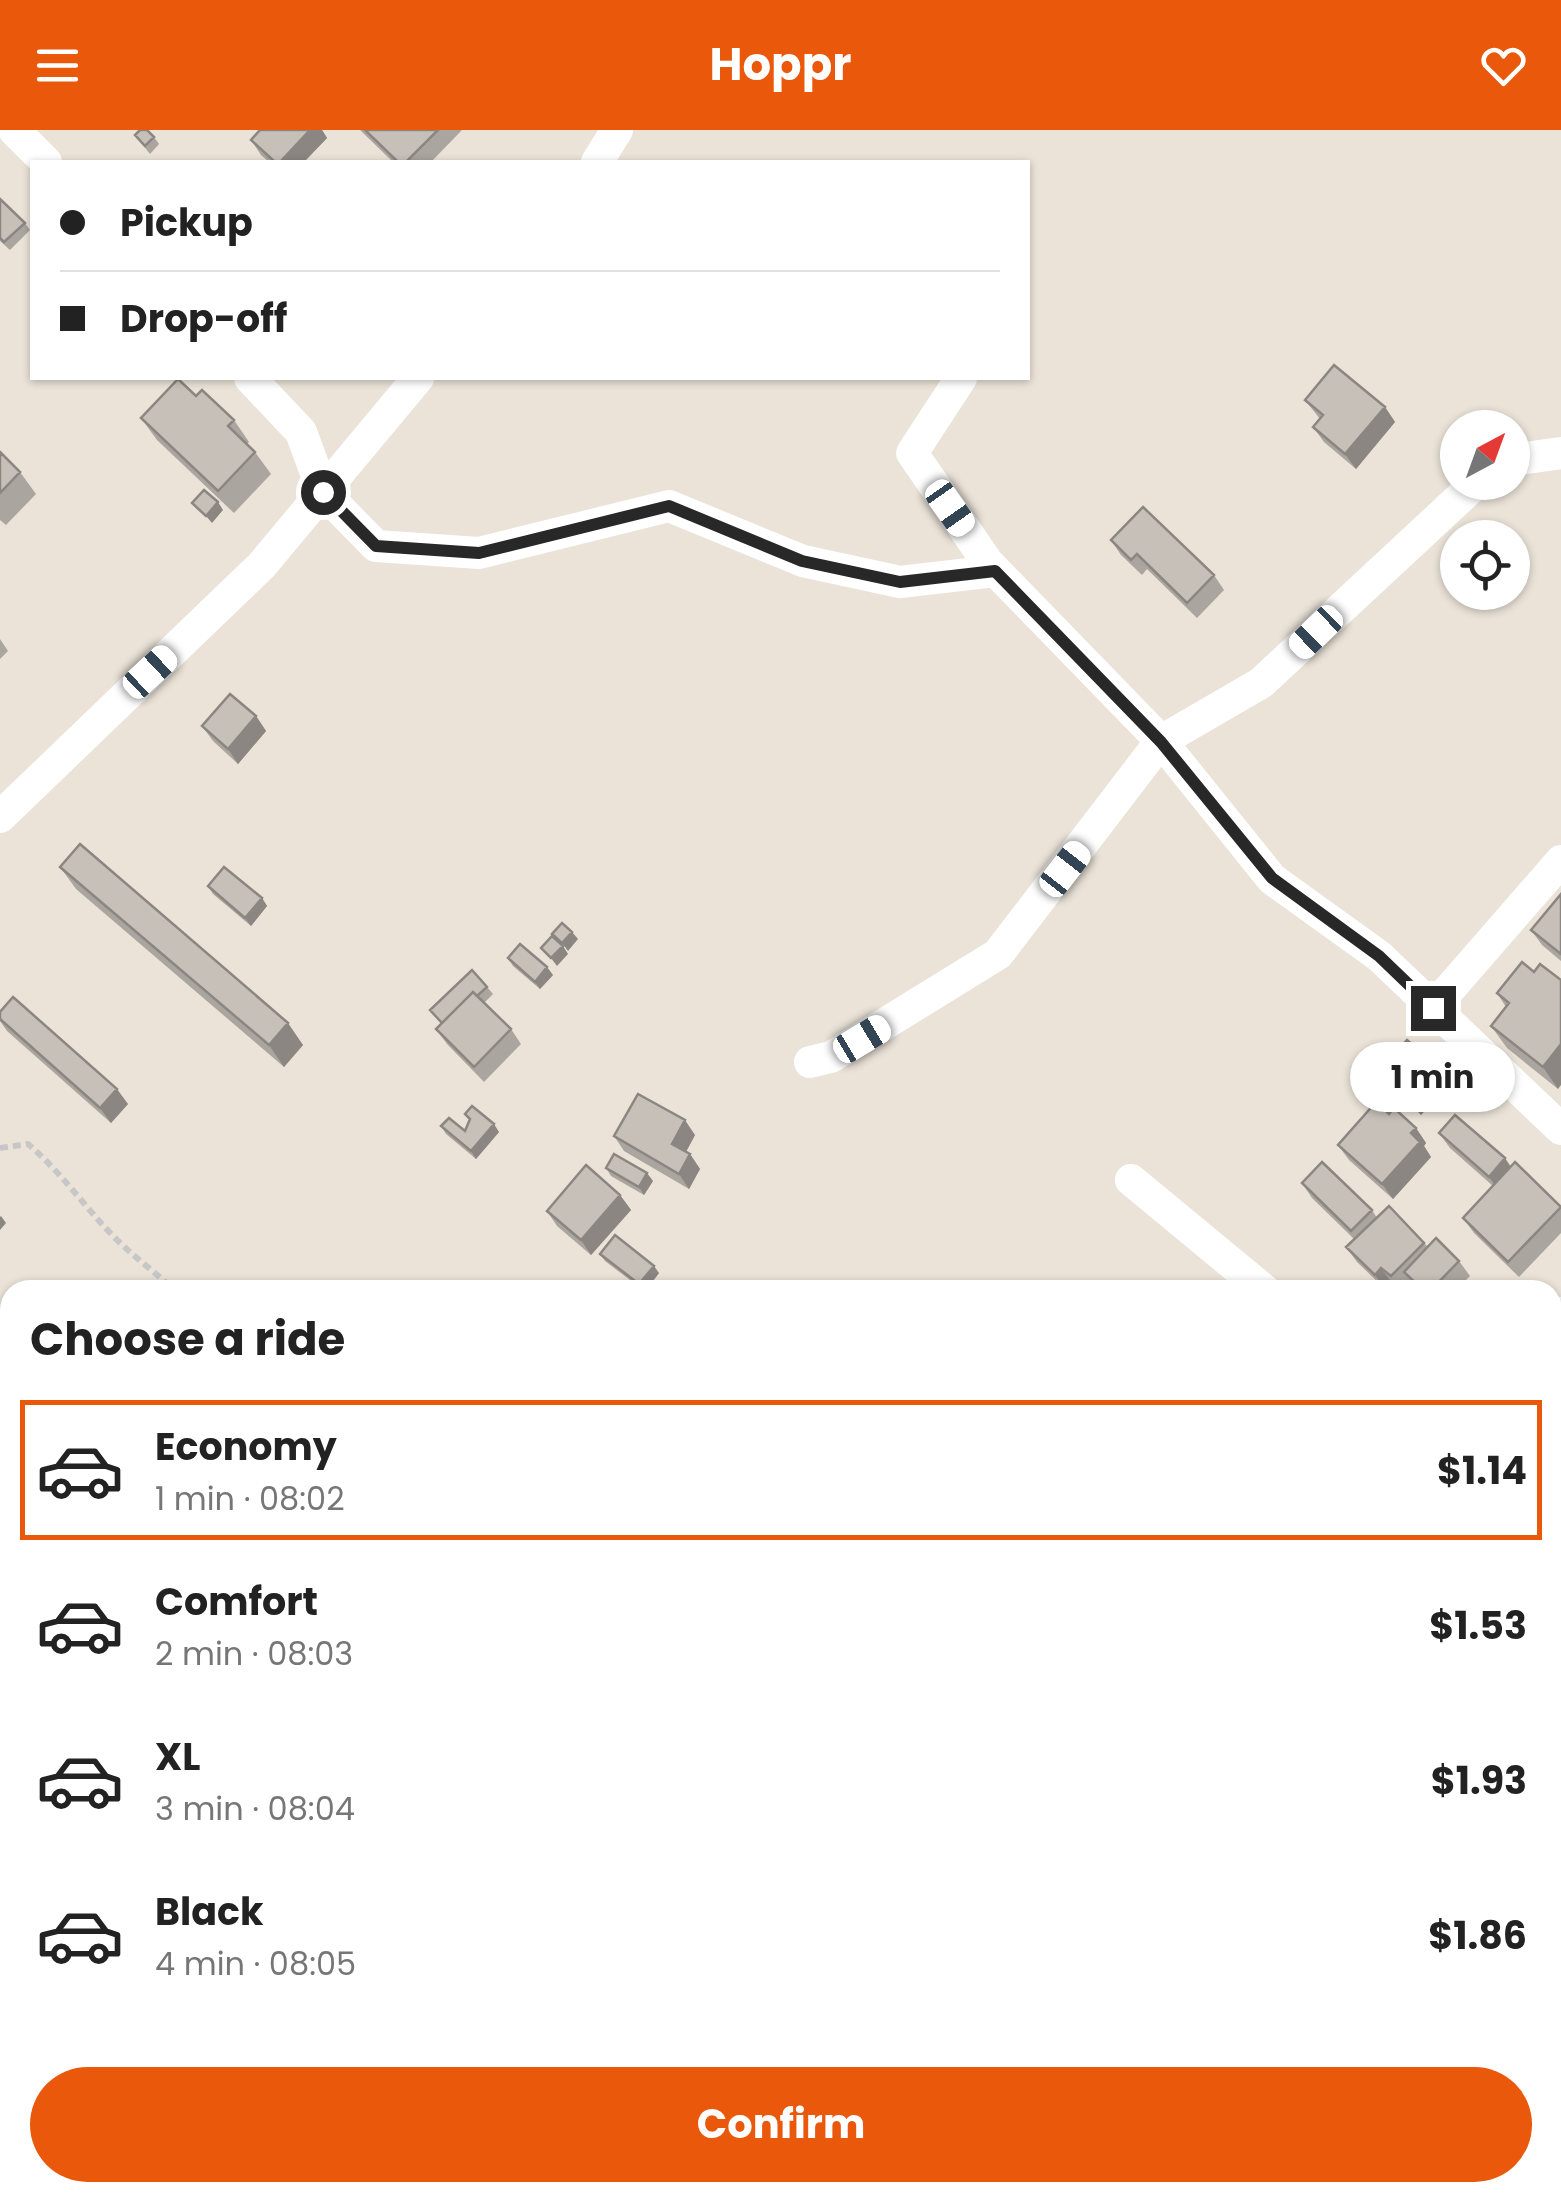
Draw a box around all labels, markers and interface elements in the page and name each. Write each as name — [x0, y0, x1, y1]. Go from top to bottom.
text: Hoppr — [710, 33, 851, 96]
icon: menu — [30, 38, 85, 93]
icon: heart — [1476, 38, 1531, 93]
text: Pickup — [120, 196, 253, 249]
text: Drop-off — [120, 292, 288, 345]
north arrow — [1440, 410, 1530, 500]
map controls — [1440, 410, 1530, 610]
route start — [301, 470, 346, 515]
car — [921, 475, 979, 541]
button: locate — [1440, 520, 1530, 610]
car — [1284, 600, 1348, 664]
car — [118, 641, 182, 703]
car — [1035, 836, 1095, 902]
route end — [1411, 986, 1456, 1031]
car — [829, 1011, 895, 1067]
callout: 1 min — [1350, 1043, 1516, 1113]
text: 1 min — [1391, 1054, 1474, 1099]
text: Choose a ride — [30, 1308, 345, 1371]
text: Economy — [155, 1420, 337, 1473]
icon: car — [35, 1425, 125, 1515]
text: $1.14 — [1437, 1444, 1527, 1497]
text: 1 min · 08:02 — [155, 1476, 345, 1521]
text: Comfort — [155, 1575, 318, 1628]
icon: car — [35, 1580, 125, 1670]
text: $1.53 — [1429, 1599, 1527, 1652]
text: 2 min · 08:03 — [155, 1631, 353, 1676]
text: XL — [155, 1730, 200, 1783]
icon: car — [35, 1735, 125, 1825]
text: $1.93 — [1431, 1754, 1527, 1807]
text: 3 min · 08:04 — [155, 1786, 355, 1831]
text: Black — [155, 1885, 264, 1938]
icon: car — [35, 1890, 125, 1980]
text: $1.86 — [1428, 1909, 1527, 1962]
text: 4 min · 08:05 — [155, 1941, 356, 1986]
button: Confirm — [30, 2067, 1532, 2182]

